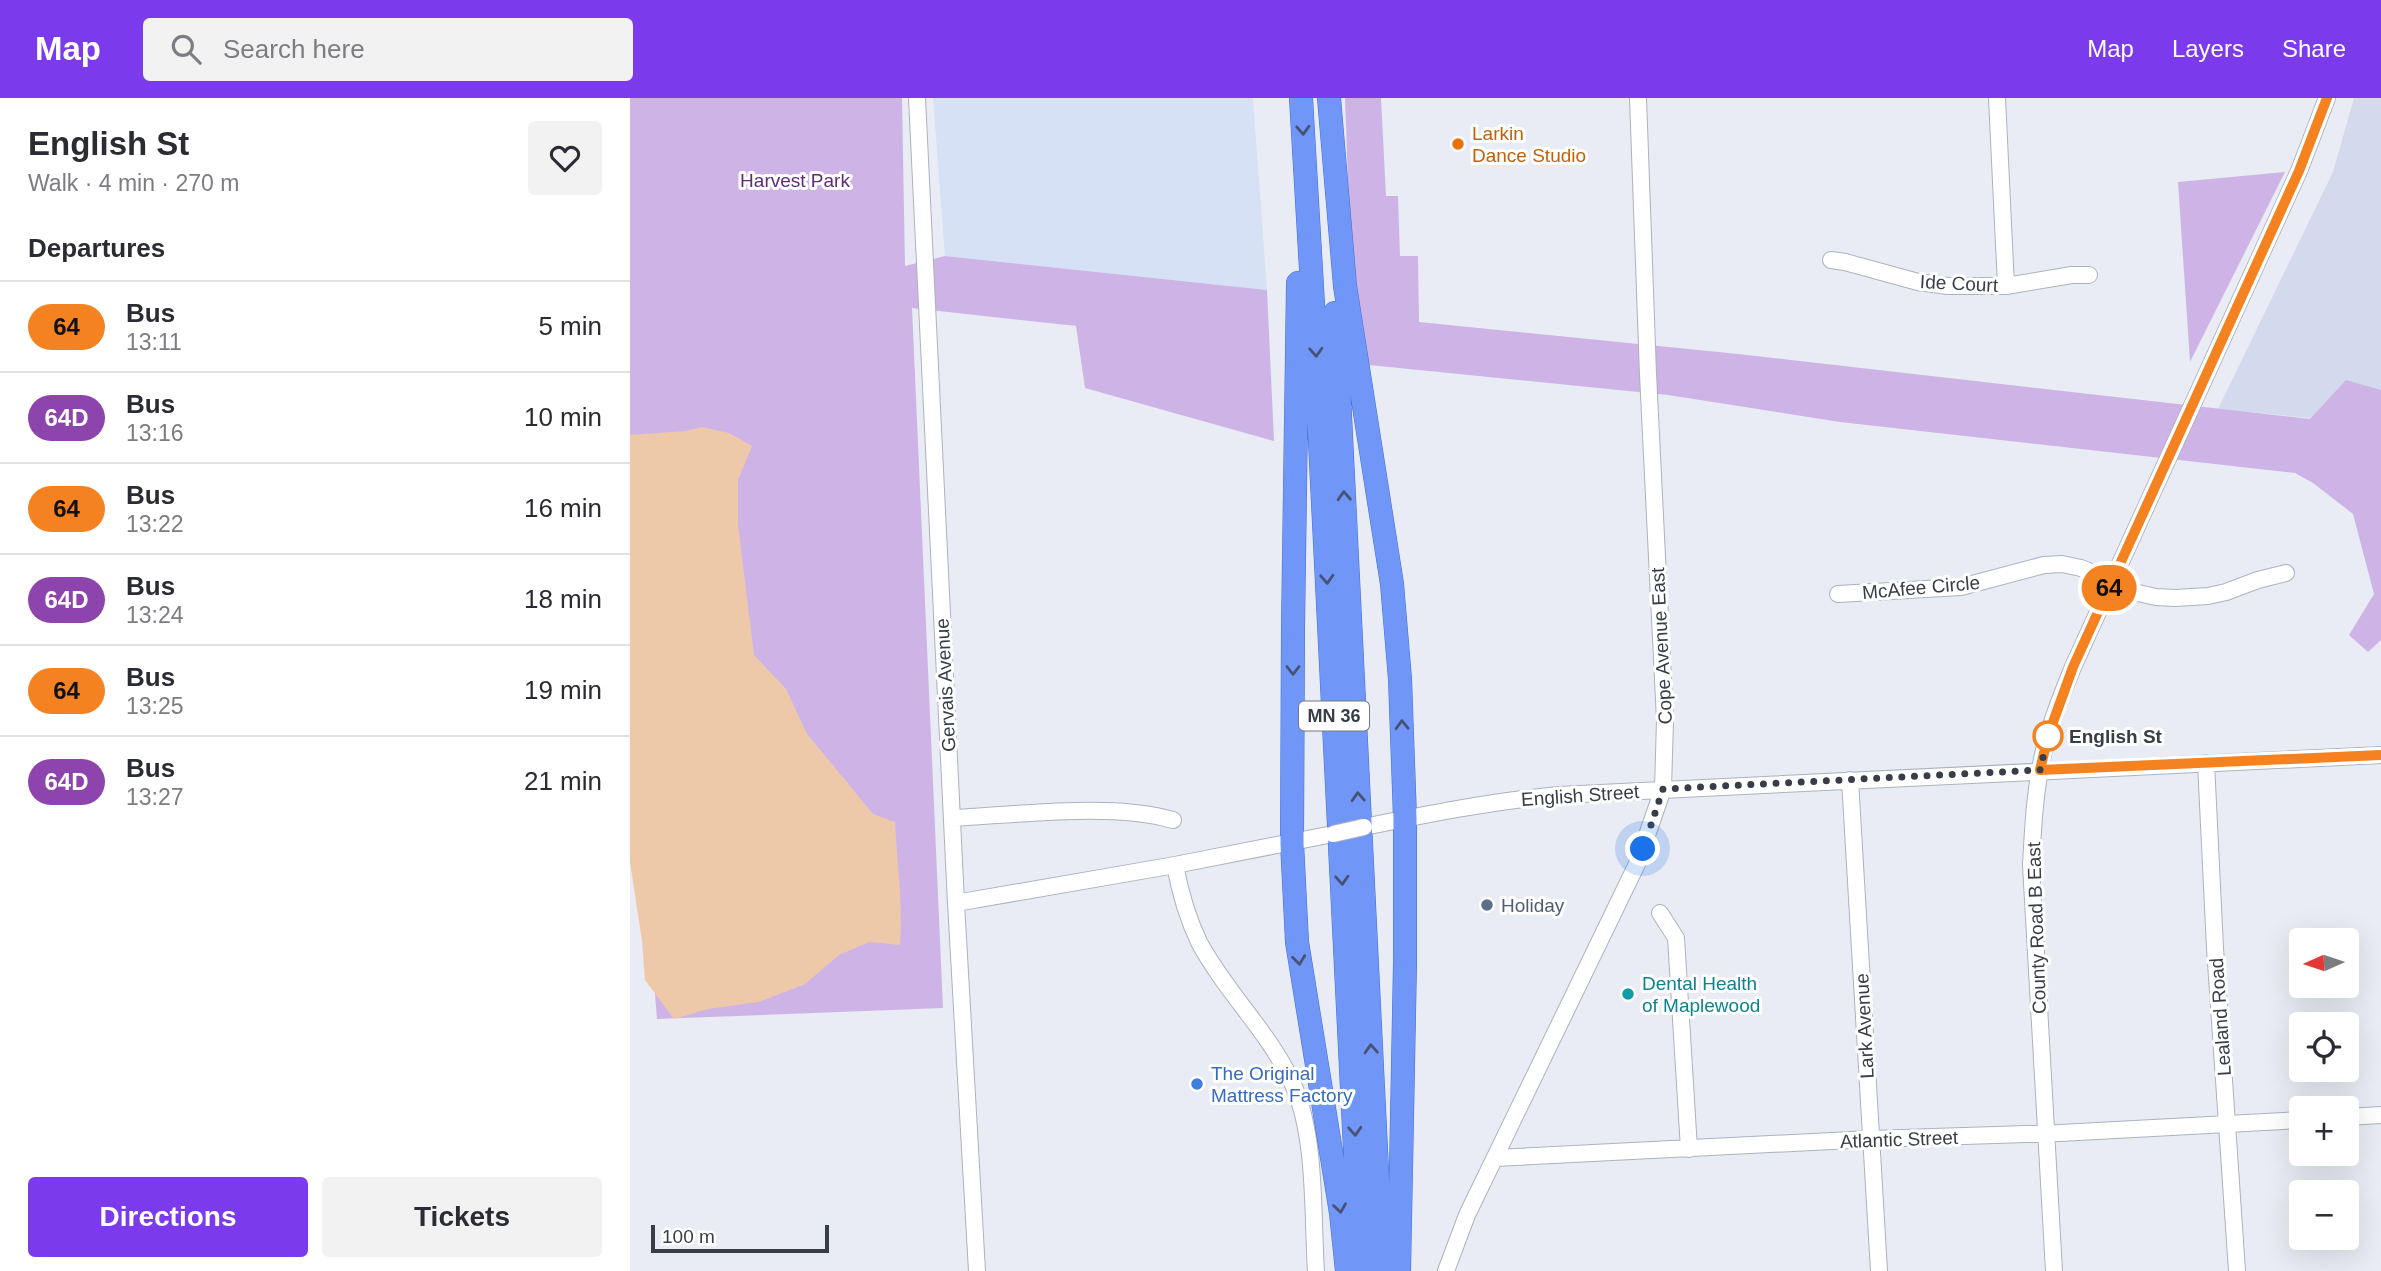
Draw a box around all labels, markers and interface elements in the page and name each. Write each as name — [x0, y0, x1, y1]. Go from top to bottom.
search box — [143, 18, 633, 81]
text: Map — [35, 30, 101, 67]
icon: search — [167, 30, 205, 68]
text: Search here — [223, 34, 365, 64]
text: Map — [2087, 35, 2134, 62]
text: Layers — [2172, 35, 2244, 62]
text: Share — [2282, 35, 2346, 62]
button: heart — [528, 121, 602, 195]
place label: Larkin Dance Studio — [1472, 123, 1586, 166]
one-way arrow — [1295, 124, 1310, 135]
text: English St — [28, 125, 189, 162]
marker: Larkin Dance Studio — [1450, 136, 1466, 152]
text: Walk · 4 min · 270 m — [28, 170, 239, 196]
park label: Harvest Park — [740, 170, 850, 191]
text: Departures — [28, 233, 165, 263]
street label: Ide Court — [1919, 271, 1999, 296]
text: Bus — [126, 298, 175, 328]
text: 5 min — [538, 311, 602, 341]
text: 64 — [53, 313, 80, 340]
text: 13:11 — [126, 329, 182, 355]
one-way arrow — [1308, 347, 1323, 358]
text: Bus — [126, 389, 175, 419]
text: 10 min — [524, 402, 602, 432]
text: 64D — [44, 404, 89, 431]
text: 13:16 — [126, 420, 184, 446]
text: Bus — [126, 480, 175, 510]
one-way arrow — [1336, 490, 1351, 501]
text: 16 min — [524, 493, 602, 523]
text: 64 — [53, 495, 80, 522]
text: 13:22 — [126, 511, 184, 537]
line badge: 64 — [2078, 565, 2140, 611]
street label: Cope Avenue East — [1647, 566, 1676, 725]
text: Bus — [126, 571, 175, 601]
street label: McAfee Circle — [1861, 572, 1981, 603]
one-way arrow — [1320, 574, 1335, 585]
text: 64 — [2096, 574, 2122, 601]
text: 18 min — [524, 584, 602, 614]
text: 64D — [44, 586, 89, 613]
text: 13:24 — [126, 602, 184, 628]
street label: Gervais Avenue — [932, 618, 959, 752]
text: Bus — [126, 662, 175, 692]
one-way arrow — [1285, 666, 1301, 676]
text: 19 min — [524, 675, 602, 705]
text: 64 — [53, 677, 80, 704]
text: 13:25 — [126, 693, 184, 719]
road number: MN 36 — [1299, 702, 1369, 730]
one-way arrow — [1394, 719, 1409, 730]
marker: English St — [2033, 721, 2063, 751]
place label: English St — [2069, 726, 2163, 747]
text: Bus — [126, 753, 175, 783]
text: 21 min — [524, 766, 602, 796]
text: 64D — [44, 768, 89, 795]
street label: English Street — [1520, 781, 1640, 810]
text: 13:27 — [126, 784, 184, 810]
one-way arrow — [1351, 791, 1366, 802]
your location — [1625, 831, 1660, 866]
street label: County Road B East — [2023, 841, 2050, 1014]
one-way arrow — [1335, 874, 1350, 885]
place label: Holiday — [1501, 895, 1565, 916]
marker: Holiday — [1479, 897, 1495, 913]
north arrow — [2289, 928, 2359, 998]
map controls — [2289, 928, 2359, 1250]
one-way arrow — [1291, 954, 1306, 966]
street label: Lealand Road — [2206, 957, 2235, 1077]
place label: Dental Health of Maplewood — [1642, 973, 1760, 1016]
street label: Lark Avenue — [1851, 973, 1878, 1079]
marker: Dental Health of Maplewood — [1620, 986, 1636, 1002]
button: locate — [2289, 1012, 2359, 1082]
one-way arrow — [1363, 1043, 1378, 1054]
place label: The Original Mattress Factory — [1211, 1063, 1353, 1106]
marker: The Original Mattress Factory — [1189, 1076, 1205, 1092]
button: + — [2289, 1096, 2359, 1166]
one-way arrow — [1347, 1126, 1362, 1137]
street label: Atlantic Street — [1840, 1127, 1959, 1152]
button: Directions — [28, 1177, 308, 1257]
button: Tickets — [322, 1177, 602, 1257]
button: − — [2289, 1180, 2359, 1250]
one-way arrow — [1332, 1202, 1347, 1214]
scale bar — [651, 1222, 830, 1254]
text: 100 m — [662, 1226, 715, 1247]

